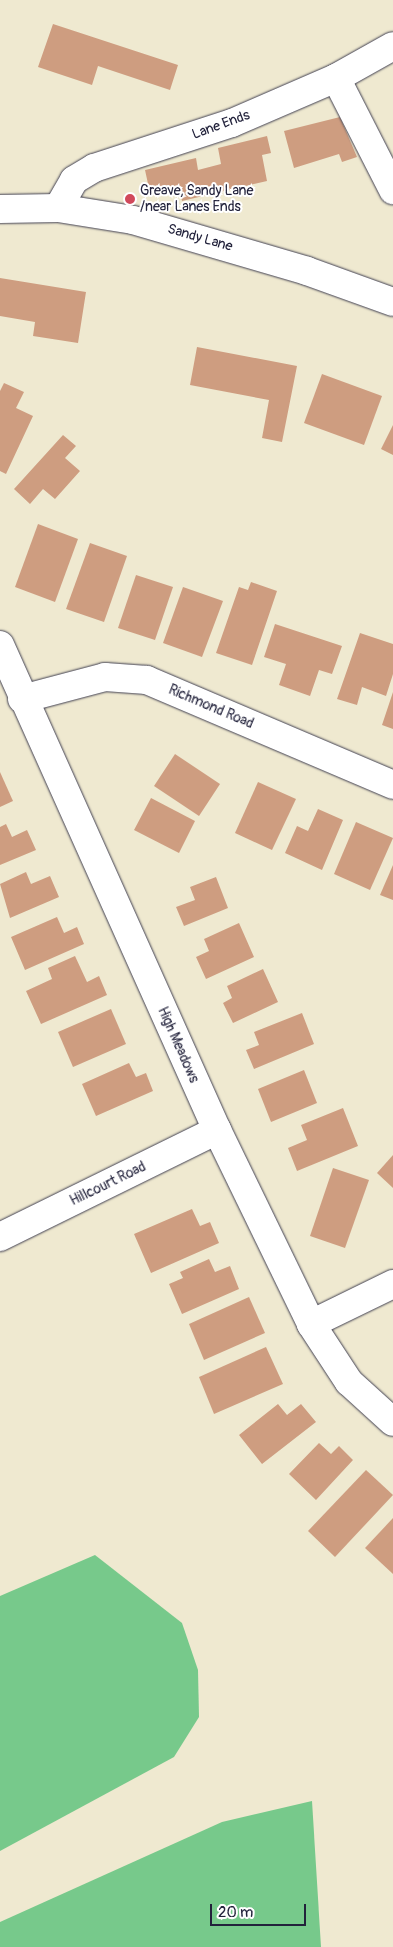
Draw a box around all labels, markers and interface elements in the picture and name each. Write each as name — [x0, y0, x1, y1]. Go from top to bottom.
street label: Lane Ends — [190, 107, 252, 143]
place label: Greave, Sandy Lane /near Lanes Ends — [140, 183, 253, 216]
marker: Greave, Sandy Lane /near Lanes Ends — [124, 193, 136, 205]
street label: Sandy Lane — [166, 221, 234, 255]
street label: Richmond Road — [166, 682, 256, 732]
street label: High Meadows — [154, 1004, 202, 1086]
street label: Hillcourt Road — [67, 1158, 149, 1210]
scale bar — [213, 1894, 309, 1926]
text: 20 m — [218, 1903, 253, 1922]

